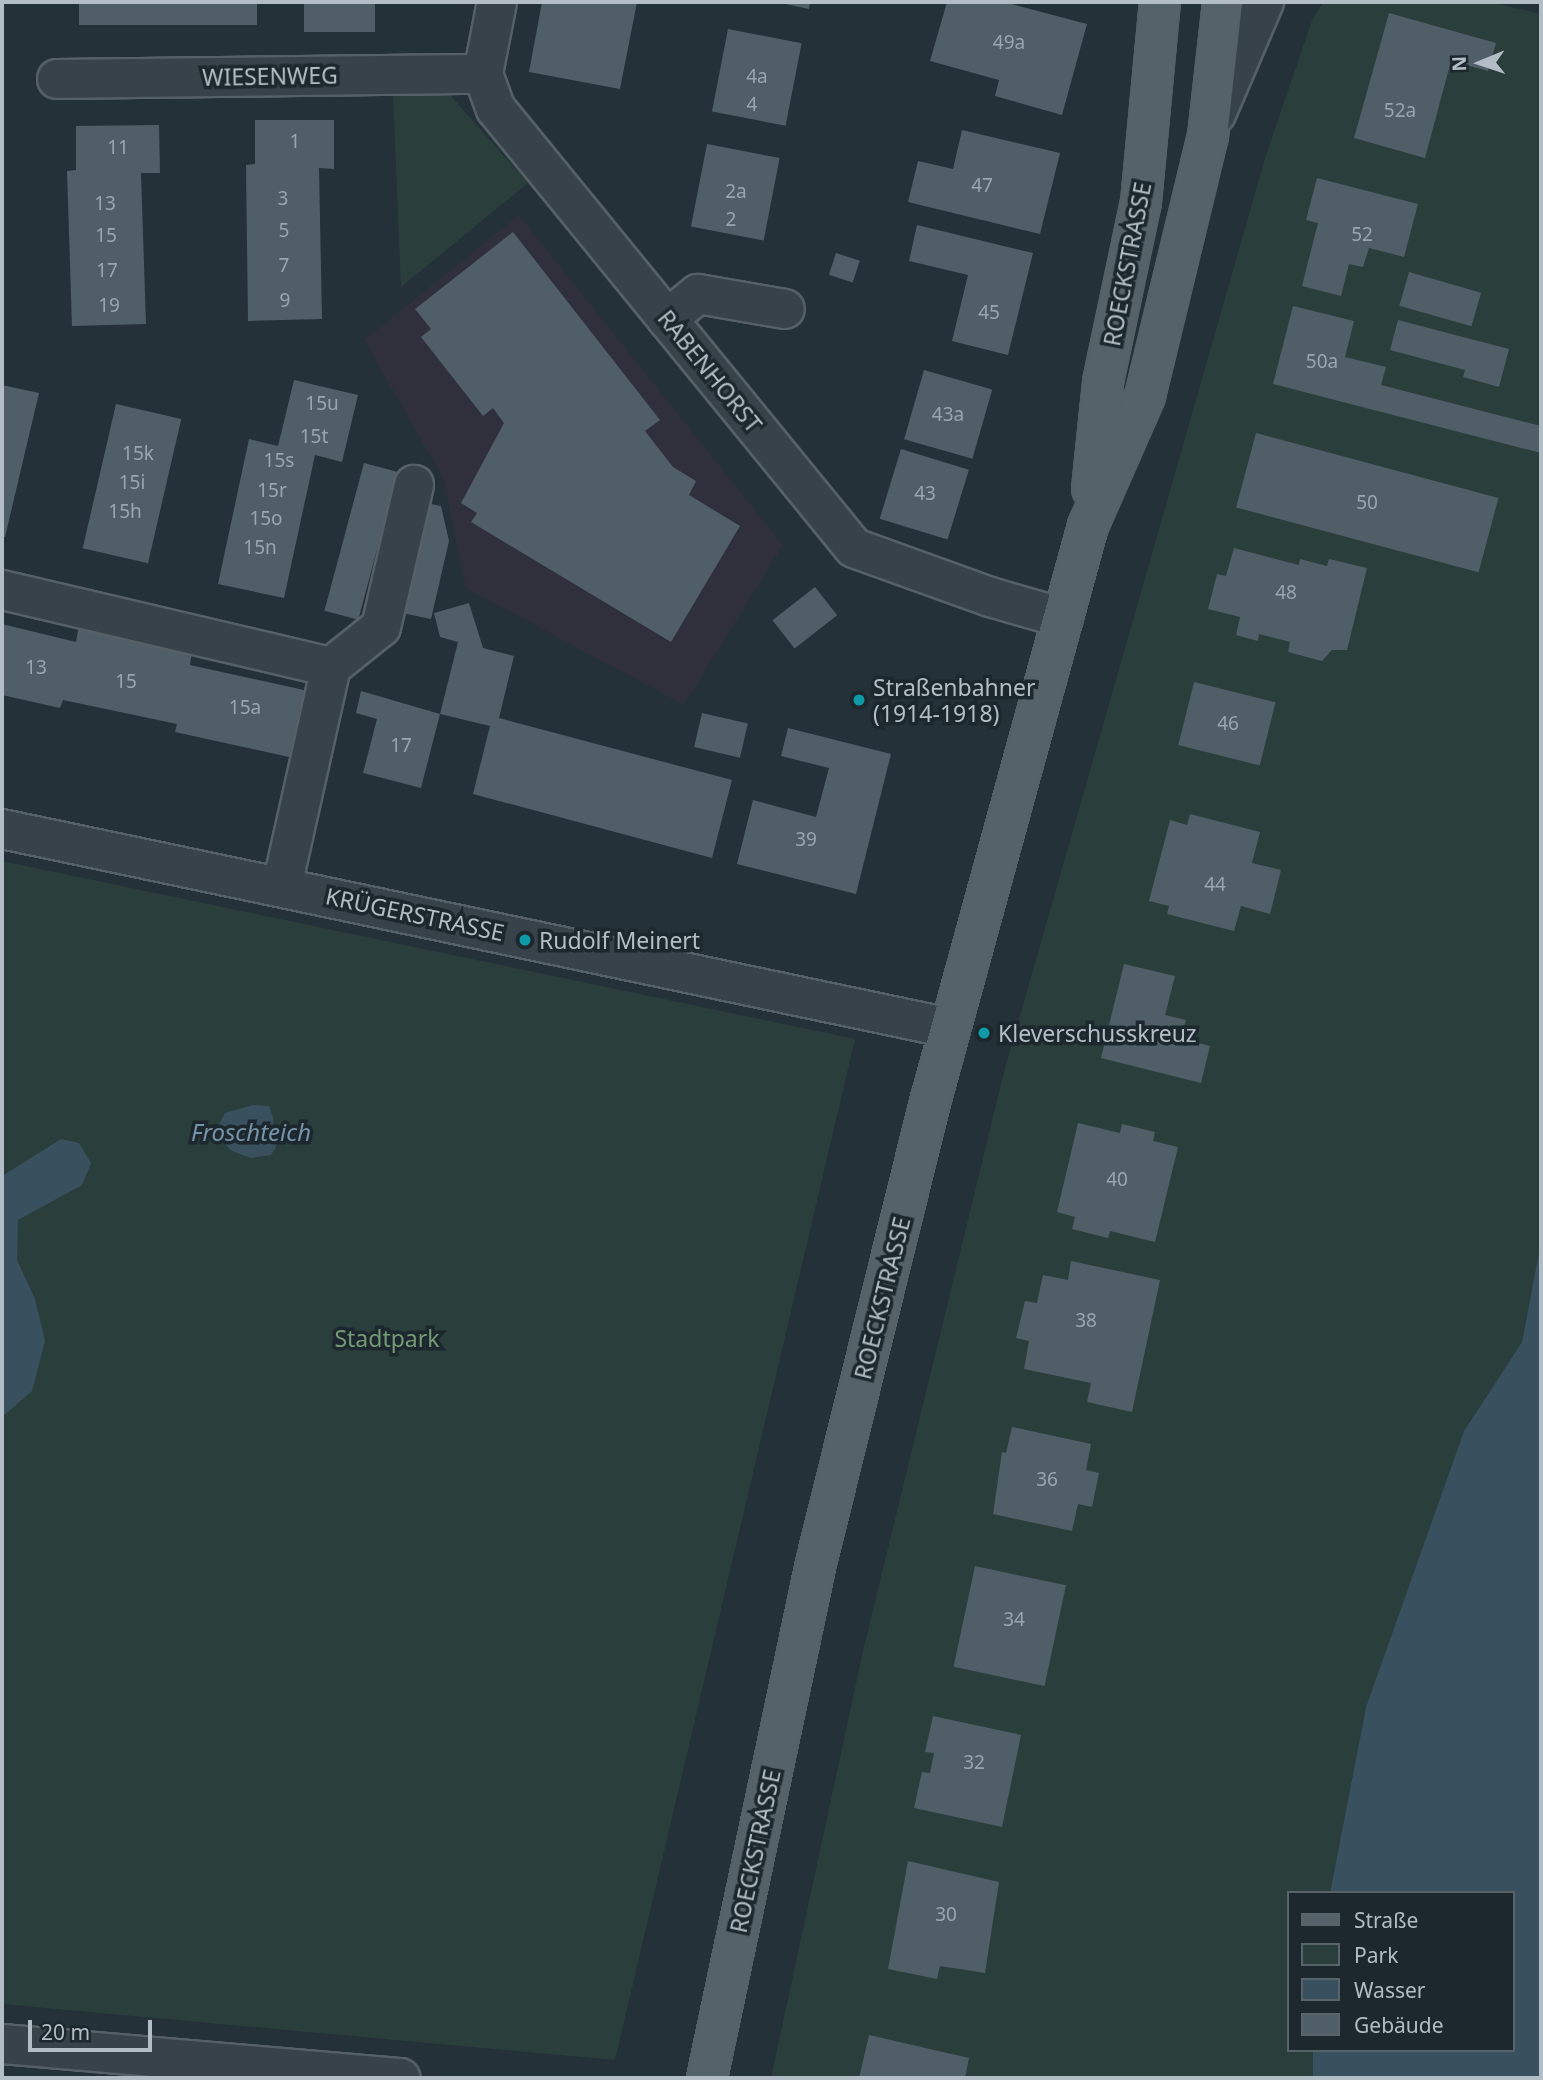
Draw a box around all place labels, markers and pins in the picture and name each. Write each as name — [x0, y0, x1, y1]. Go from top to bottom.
place label: Straßenbahner (1914-1918) — [873, 673, 1036, 727]
marker: Straßenbahner (1914-1918) — [851, 692, 867, 708]
place label: Rudolf Meinert — [539, 926, 700, 954]
marker: Rudolf Meinert — [517, 932, 533, 948]
place label: Kleverschusskreuz — [998, 1019, 1197, 1047]
marker: Kleverschusskreuz — [976, 1025, 992, 1041]

